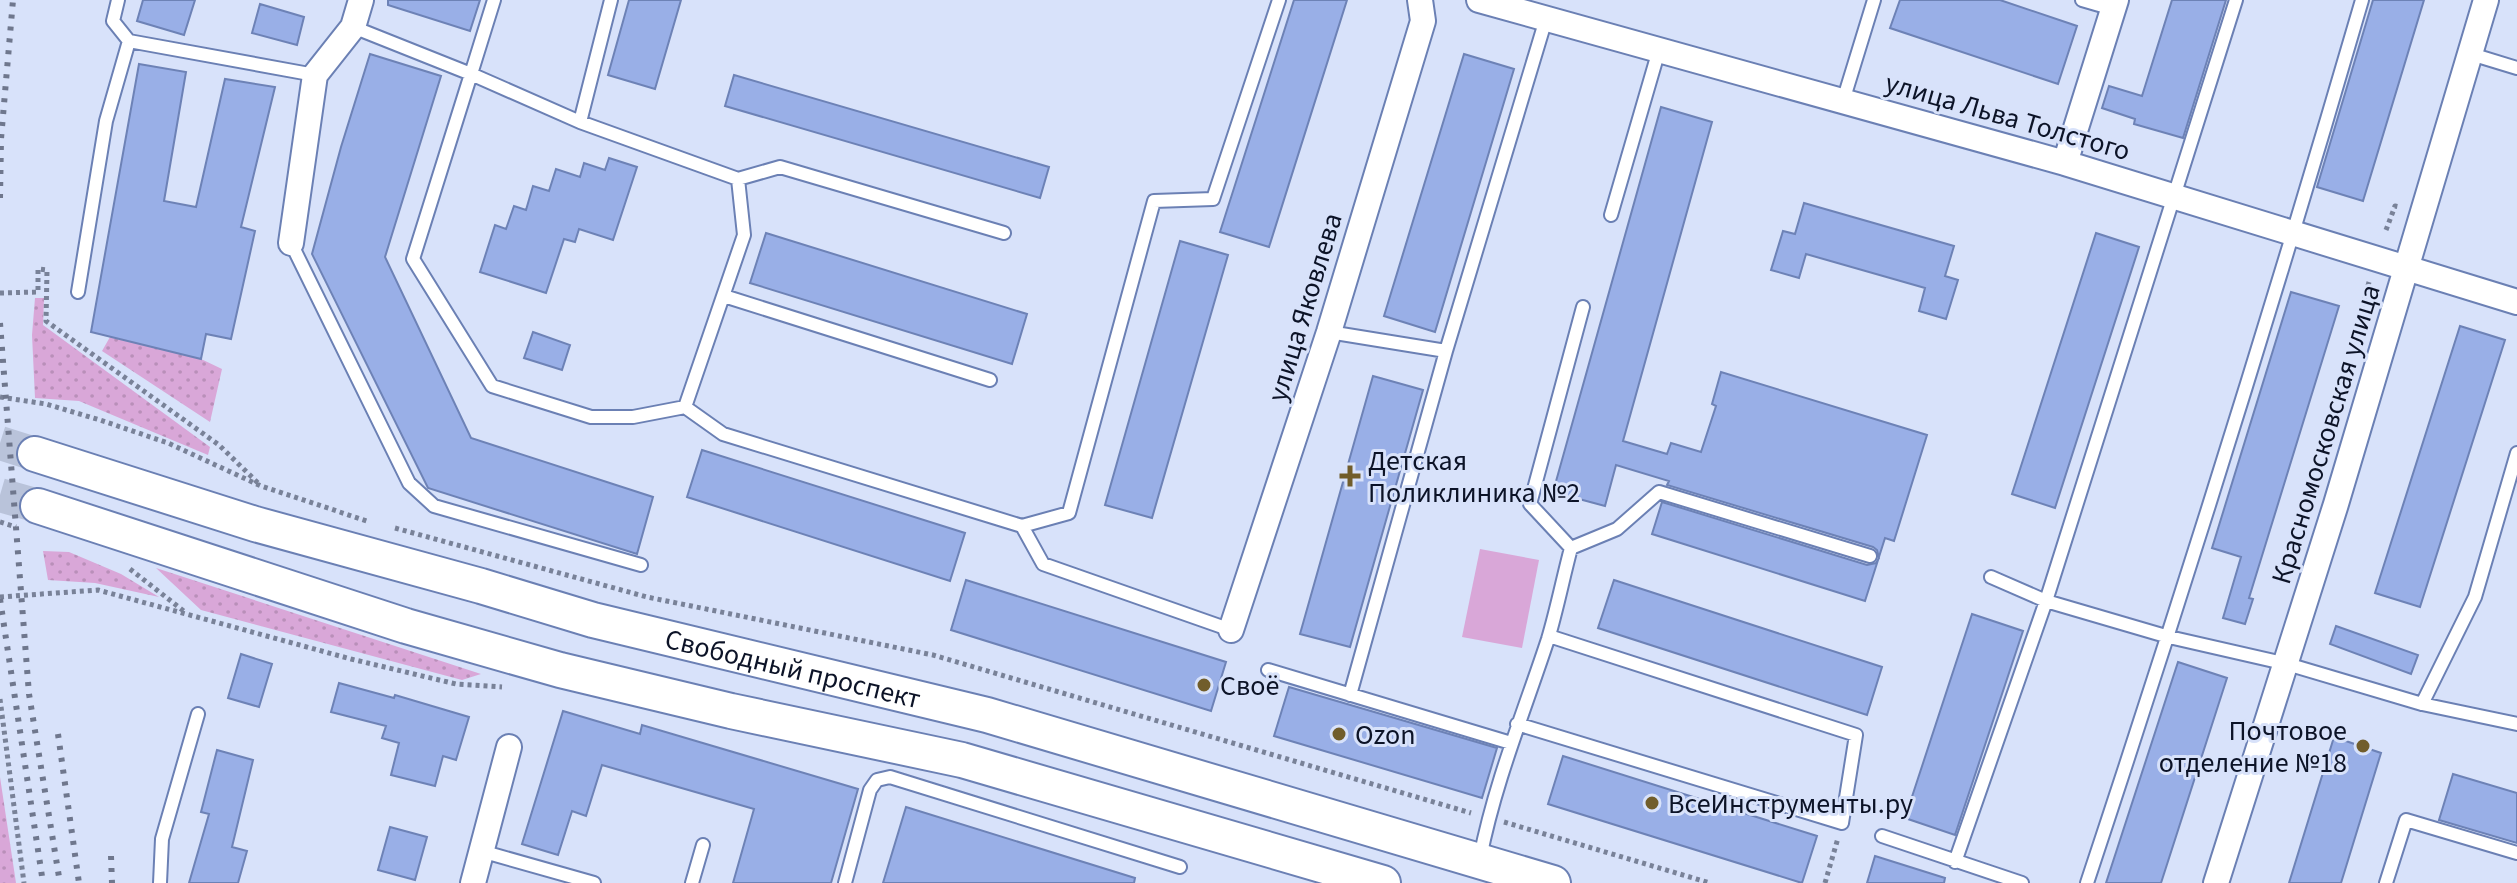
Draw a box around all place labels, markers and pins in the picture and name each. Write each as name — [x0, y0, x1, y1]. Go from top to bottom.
place label: Детская Поликлиника №2 — [1368, 441, 1580, 513]
marker: Детская Поликлиника №2 — [1339, 465, 1361, 487]
place label: Своё — [1220, 666, 1279, 706]
marker: Своё — [1195, 676, 1213, 694]
place label: Почтовое отделение №18 — [2159, 711, 2347, 783]
place label: Ozon — [1355, 715, 1416, 755]
marker: Ozon — [1330, 725, 1348, 743]
marker: Почтовое отделение №18 — [2354, 737, 2372, 755]
place label: ВсеИнструменты.ру — [1668, 784, 1913, 824]
marker: ВсеИнструменты.ру — [1643, 794, 1661, 812]

